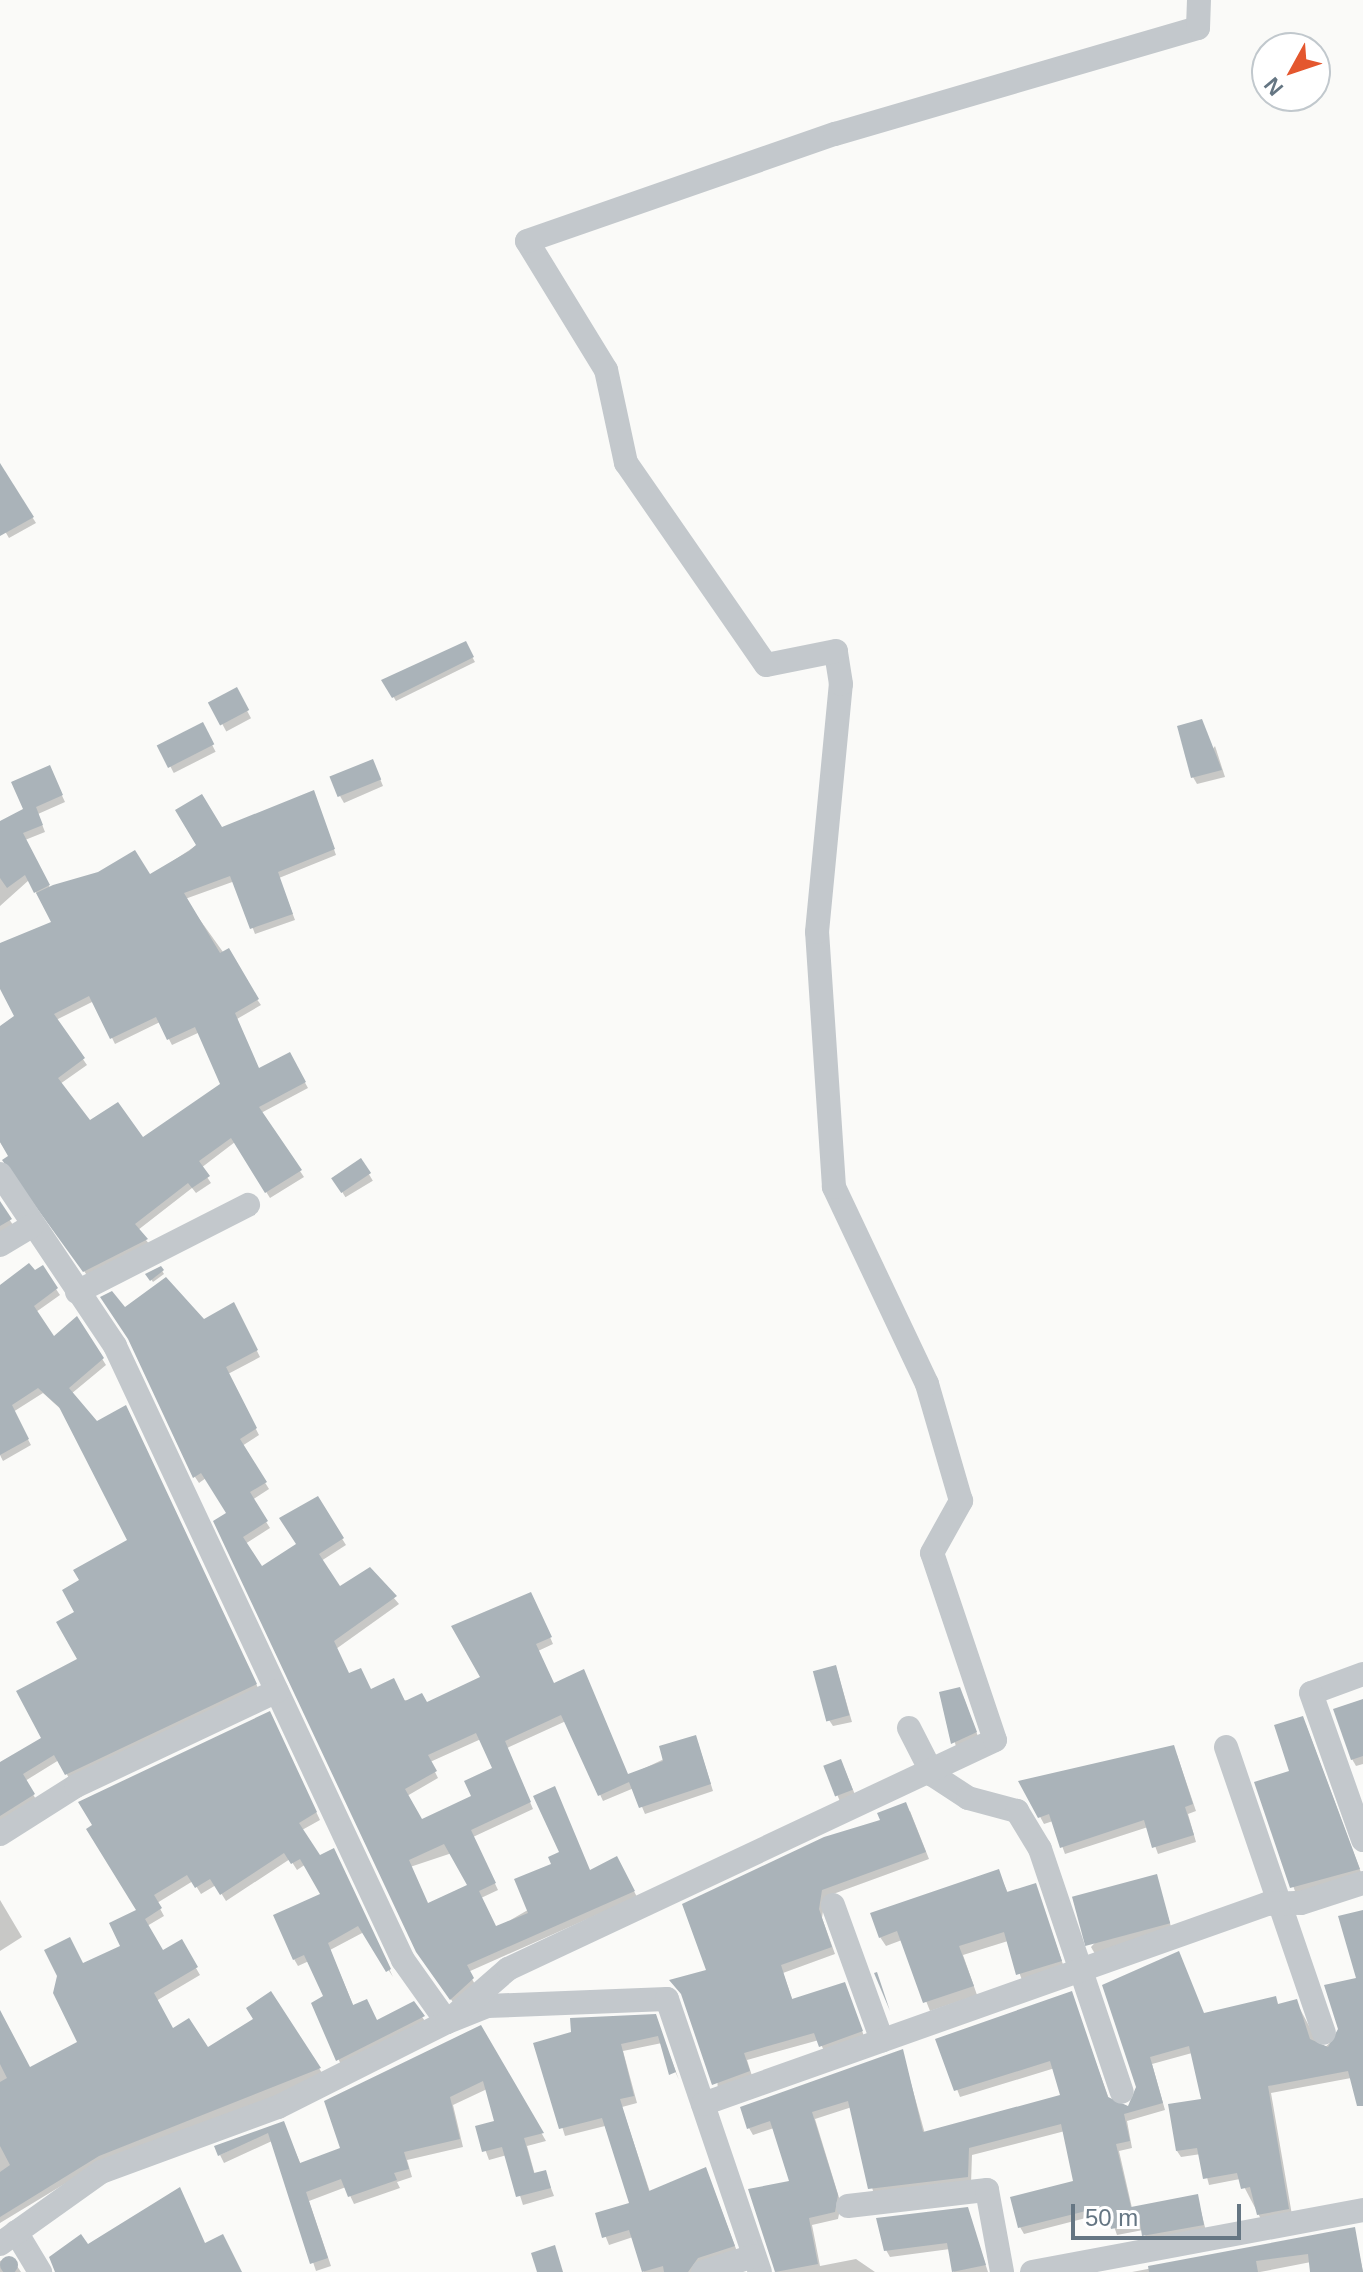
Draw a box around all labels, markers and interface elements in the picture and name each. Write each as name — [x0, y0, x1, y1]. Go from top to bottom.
north arrow — [1251, 32, 1331, 112]
text: N — [1259, 72, 1288, 101]
scale bar — [1075, 2188, 1245, 2238]
text: 50 m — [1085, 2204, 1138, 2231]

